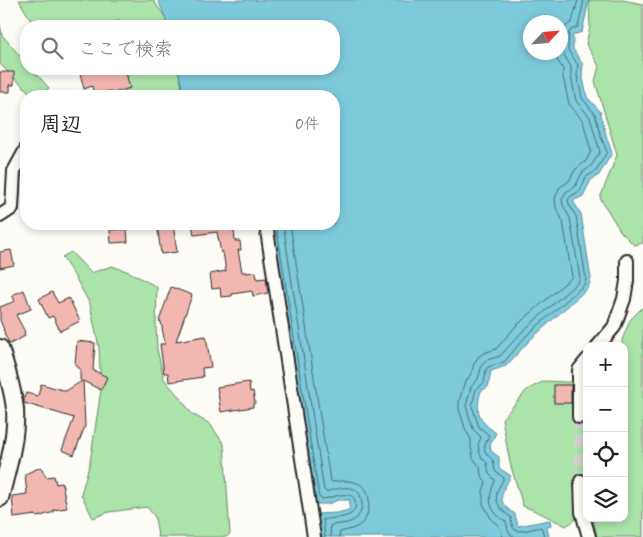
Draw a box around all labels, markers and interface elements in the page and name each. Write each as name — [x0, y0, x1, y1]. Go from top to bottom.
north arrow — [523, 15, 568, 60]
search box — [20, 20, 340, 75]
icon: search — [38, 34, 66, 62]
text: ここで検索 — [78, 37, 173, 62]
text: 周辺 — [40, 111, 82, 139]
text: 0件 — [295, 114, 320, 135]
map controls — [583, 342, 628, 522]
button: + — [583, 342, 628, 387]
button: − — [583, 387, 628, 432]
button: locate — [583, 432, 628, 477]
button: layers — [583, 477, 628, 522]

